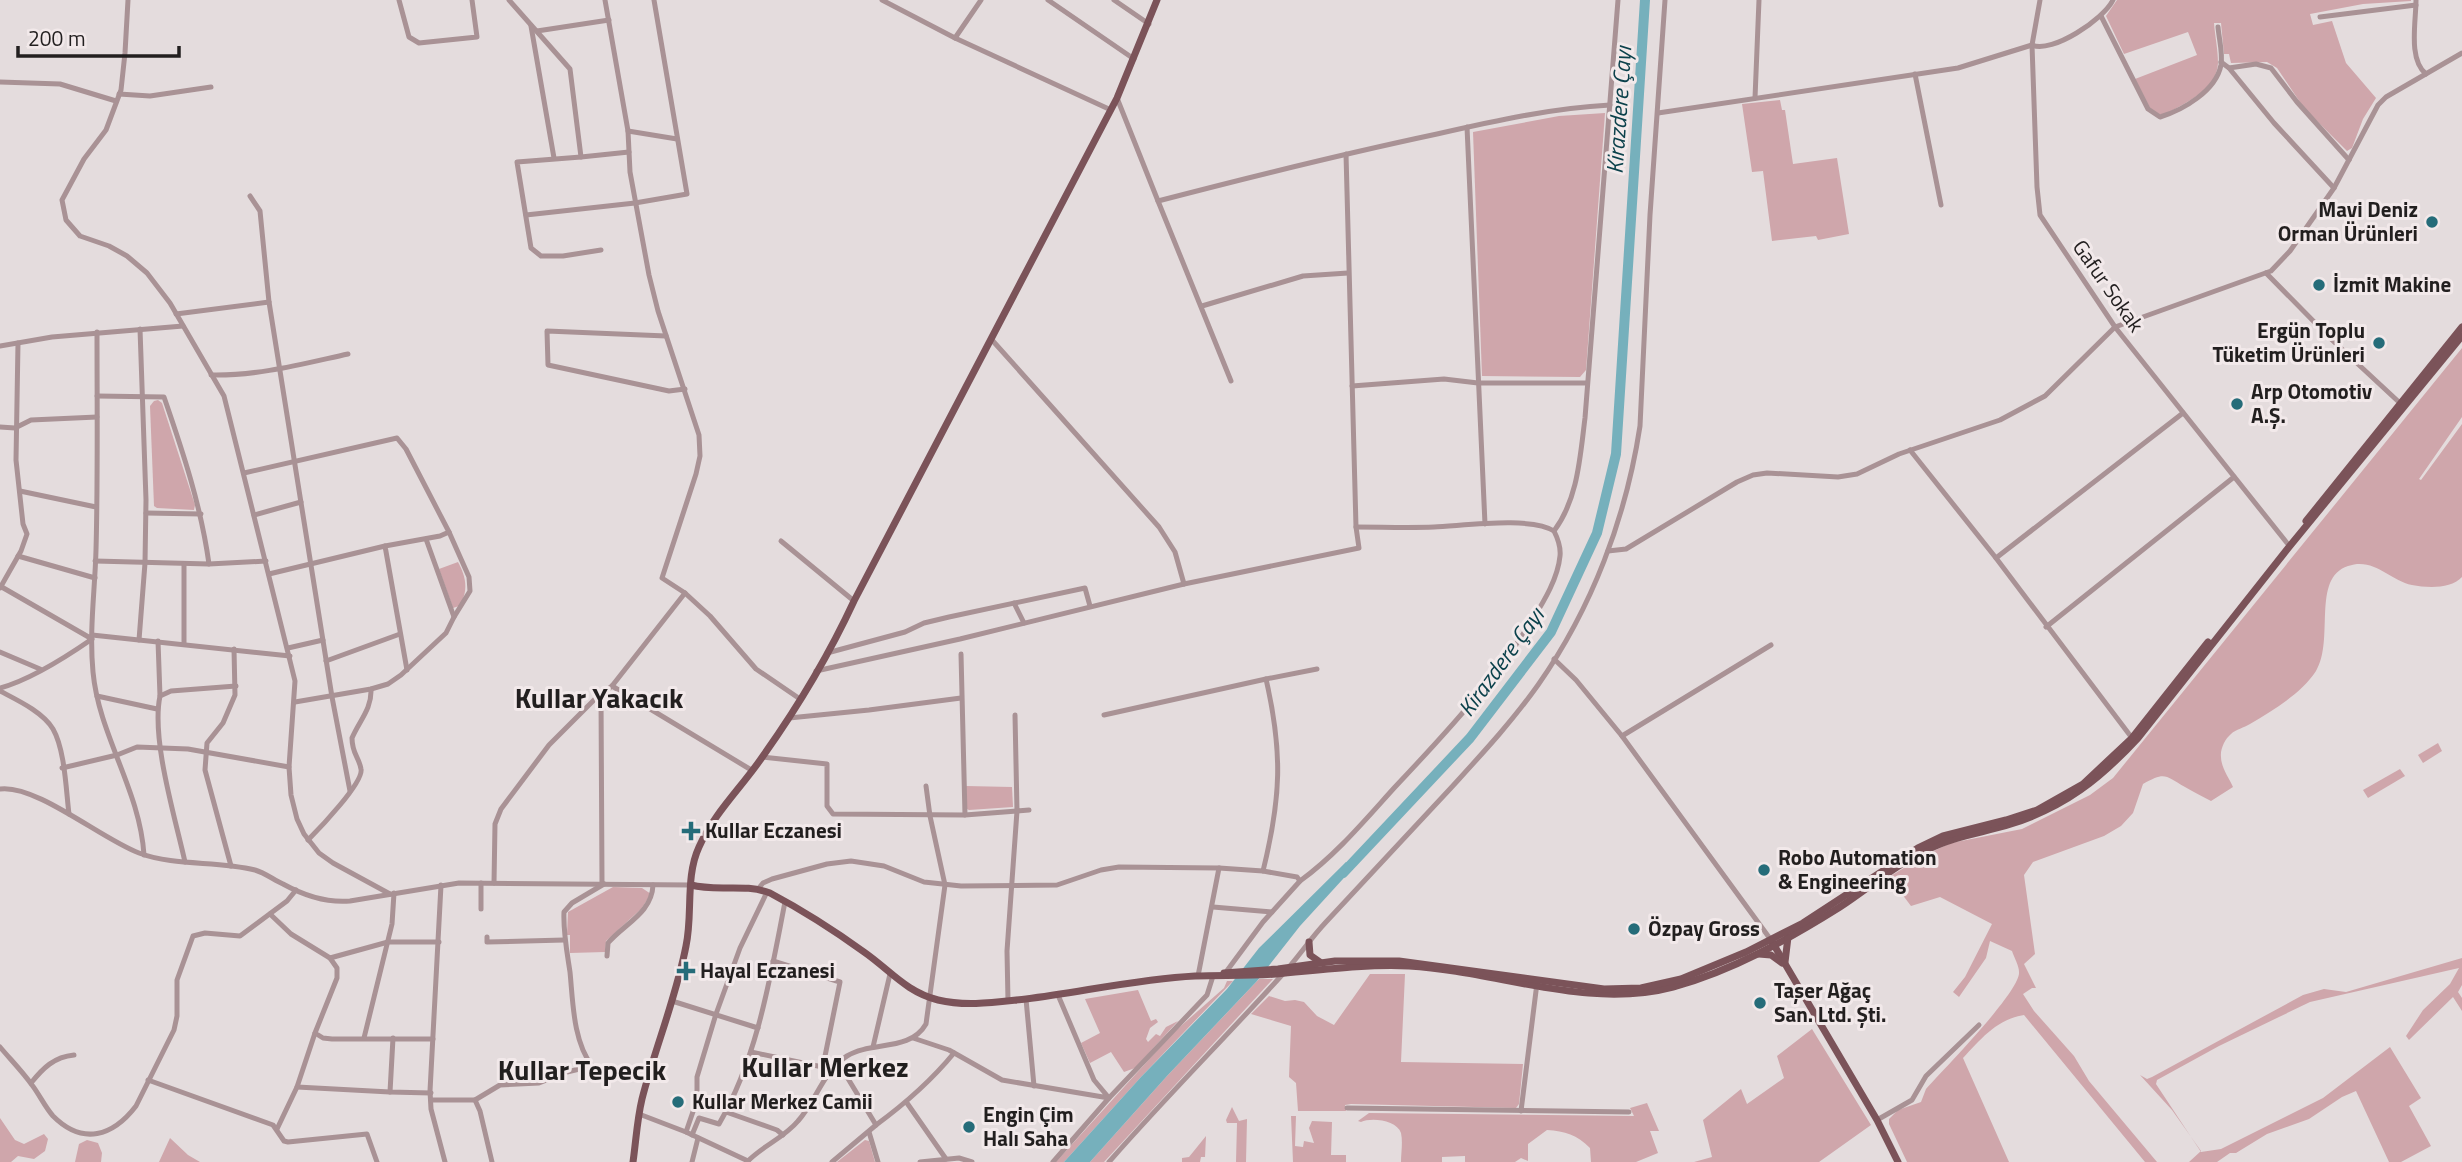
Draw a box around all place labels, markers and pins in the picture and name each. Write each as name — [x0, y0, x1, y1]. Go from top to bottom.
place label: Mavi Deniz Orman Ürünleri — [2278, 193, 2418, 249]
marker: Mavi Deniz Orman Ürünleri — [2424, 214, 2440, 230]
place label: İzmit Makine — [2333, 268, 2451, 300]
marker: İzmit Makine — [2311, 277, 2327, 293]
place label: Ergün Toplu Tüketim Ürünleri — [2213, 314, 2365, 370]
marker: Ergün Toplu Tüketim Ürünleri — [2371, 335, 2387, 351]
place label: Arp Otomotiv A.Ş. — [2251, 375, 2373, 431]
marker: Arp Otomotiv A.Ş. — [2229, 396, 2245, 412]
place label: Kullar Eczanesi — [705, 814, 842, 846]
marker: Kullar Eczanesi — [683, 823, 699, 839]
place label: Robo Automation & Engineering — [1778, 841, 1937, 897]
marker: Robo Automation & Engineering — [1756, 862, 1772, 878]
place label: Özpay Gross — [1648, 912, 1760, 944]
marker: Özpay Gross — [1626, 921, 1642, 937]
place label: Hayal Eczanesi — [700, 954, 835, 986]
marker: Hayal Eczanesi — [678, 963, 694, 979]
place label: Taşer Ağaç San. Ltd. Şti. — [1774, 974, 1886, 1030]
marker: Taşer Ağaç San. Ltd. Şti. — [1752, 995, 1768, 1011]
place label: Kullar Merkez Camii — [692, 1085, 873, 1117]
marker: Kullar Merkez Camii — [670, 1094, 686, 1110]
place label: Engin Çim Halı Saha — [983, 1098, 1074, 1154]
marker: Engin Çim Halı Saha — [961, 1119, 977, 1135]

